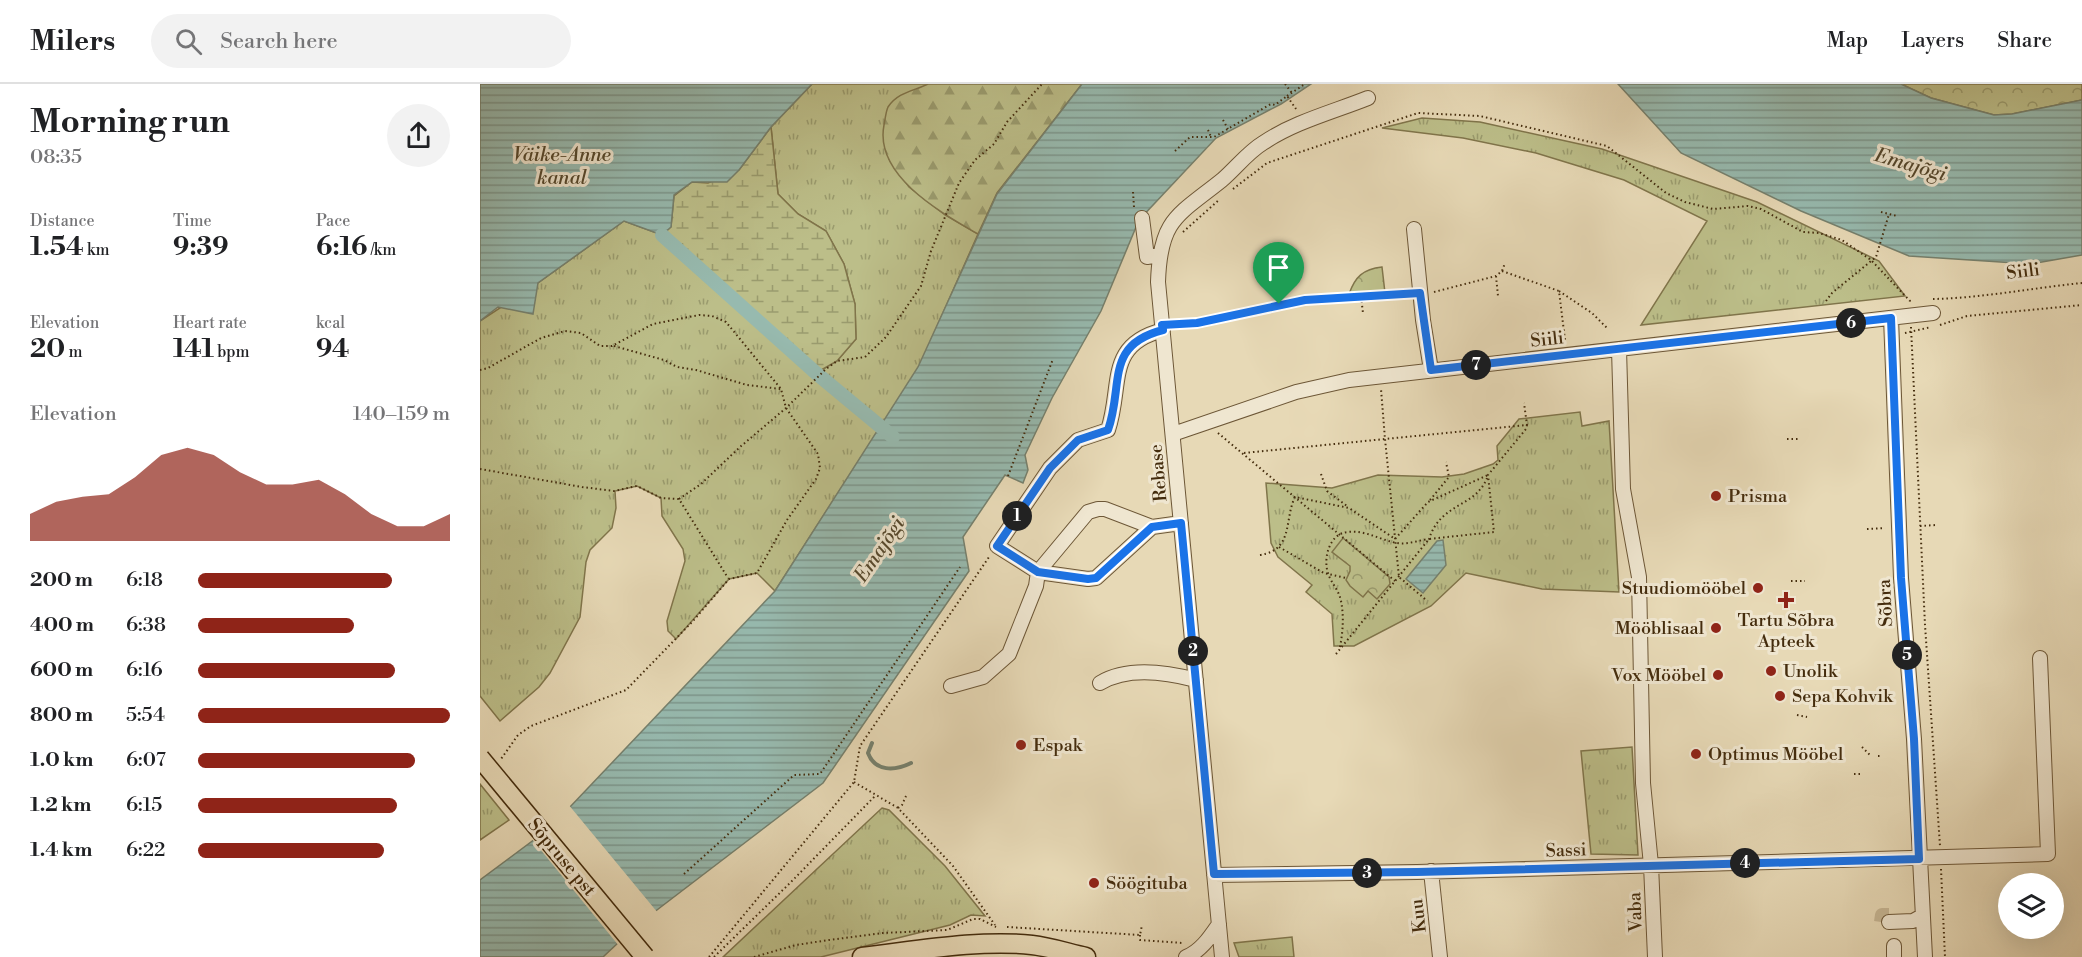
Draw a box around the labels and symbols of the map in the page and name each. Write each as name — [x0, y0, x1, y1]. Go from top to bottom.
water label: Väike-Anne kanal — [513, 143, 612, 191]
water label: Emajõgi — [1871, 143, 1950, 188]
pin — [1253, 242, 1304, 304]
street label: Siili — [2005, 258, 2041, 285]
pin: 6 — [1836, 308, 1866, 338]
street label: Siili — [1529, 326, 1565, 353]
pin: 7 — [1461, 350, 1491, 380]
street label: Rebase — [1145, 443, 1172, 503]
place label: Prisma — [1728, 485, 1788, 508]
marker: Prisma — [1709, 489, 1723, 503]
pin: 1 — [1002, 501, 1032, 531]
water label: Emajõgi — [849, 512, 912, 588]
place label: Stuudiomööbel — [1622, 577, 1747, 600]
street label: Sõbra — [1873, 578, 1898, 627]
marker: Stuudiomööbel — [1751, 581, 1765, 595]
marker: Tartu Sõbra Apteek — [1779, 593, 1793, 607]
place label: Tartu Sõbra Apteek — [1738, 609, 1835, 653]
place label: Mööblisaal — [1615, 617, 1705, 640]
marker: Mööblisaal — [1709, 621, 1723, 635]
pin: 2 — [1178, 636, 1208, 666]
pin: 5 — [1892, 640, 1922, 670]
place label: Unolik — [1783, 660, 1839, 683]
place label: Vox Mööbel — [1610, 664, 1707, 687]
marker: Unolik — [1764, 664, 1778, 678]
marker: Vox Mööbel — [1711, 668, 1725, 682]
place label: Sepa Kohvik — [1792, 685, 1894, 708]
marker: Sepa Kohvik — [1773, 689, 1787, 703]
place label: Espak — [1033, 734, 1084, 757]
marker: Espak — [1014, 738, 1028, 752]
place label: Optimus Mööbel — [1708, 743, 1844, 766]
marker: Optimus Mööbel — [1689, 747, 1703, 761]
street label: Sõpruse pst — [522, 814, 601, 902]
street label: Sassi — [1545, 838, 1587, 863]
pin: 4 — [1730, 848, 1760, 878]
pin: 3 — [1352, 858, 1382, 888]
place label: Söögituba — [1106, 872, 1189, 895]
marker: Söögituba — [1087, 876, 1101, 890]
street label: Vaba — [1623, 891, 1648, 933]
street label: Kuu — [1405, 897, 1432, 934]

